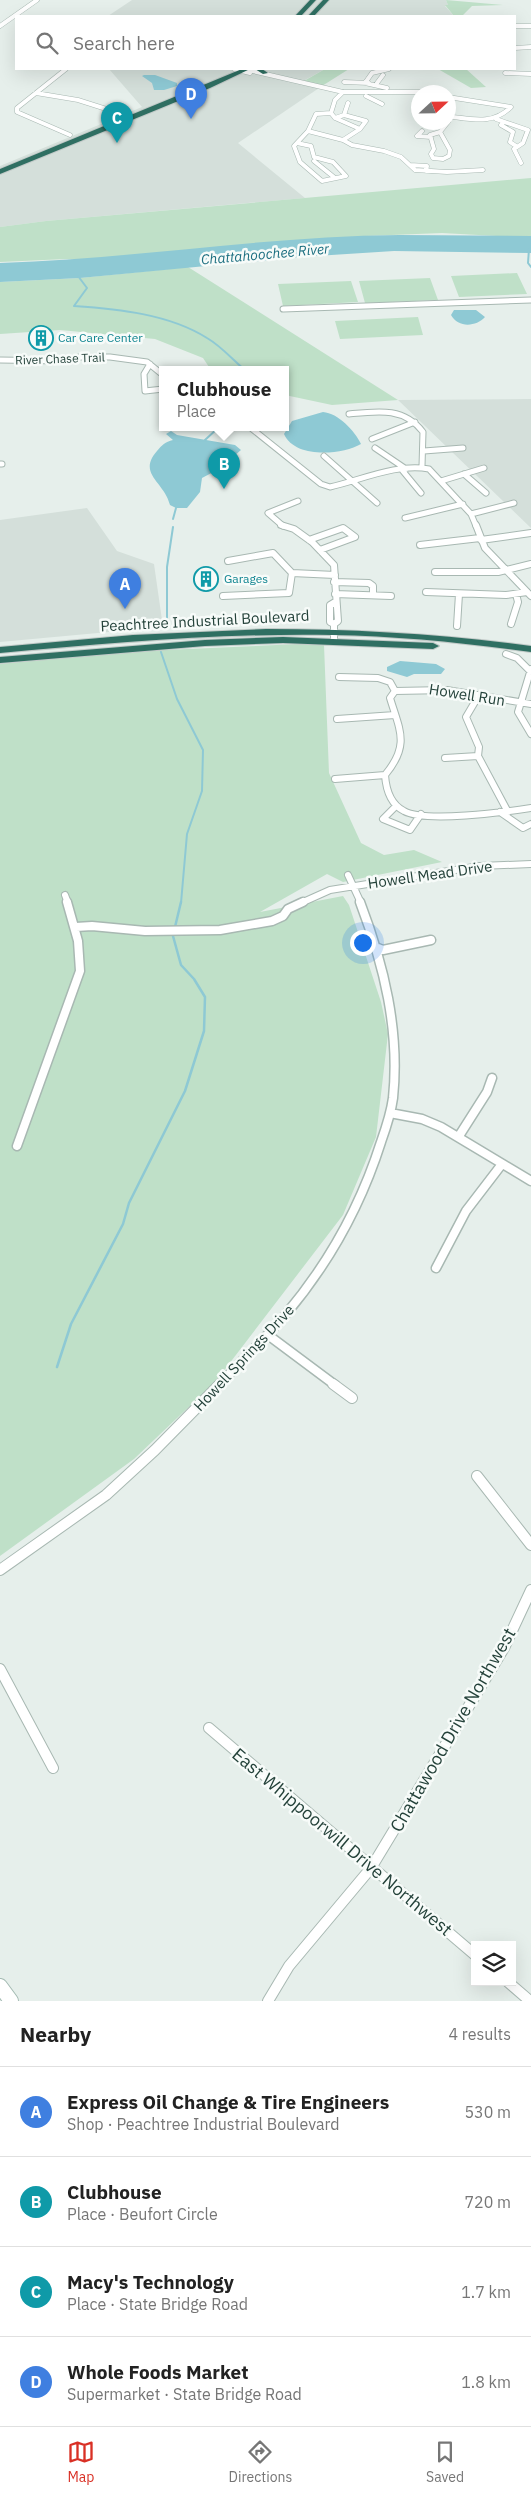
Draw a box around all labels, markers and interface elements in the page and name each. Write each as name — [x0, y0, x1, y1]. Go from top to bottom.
search box — [15, 15, 516, 70]
icon: search — [33, 29, 61, 57]
text: Search here — [73, 31, 175, 55]
pin: D — [175, 78, 207, 119]
north arrow — [411, 85, 456, 130]
pin: C — [101, 102, 133, 143]
water label: Chattahoochee River — [200, 239, 331, 269]
building icon: Car Care Center — [28, 325, 54, 351]
place label: Car Care Center — [58, 330, 143, 345]
street label: River Chase Trail — [15, 349, 105, 368]
popup — [159, 366, 289, 431]
text: Clubhouse — [177, 377, 271, 401]
text: Place — [177, 401, 216, 421]
pin: B — [208, 448, 240, 489]
building icon: Garages — [193, 566, 219, 592]
pin: A — [109, 568, 141, 609]
place label: Garages — [224, 571, 268, 586]
street label: Peachtree Industrial Boulevard — [100, 606, 310, 635]
street label: Howell Run — [428, 679, 507, 710]
street label: Howell Mead Drive — [366, 856, 494, 893]
your location — [350, 930, 376, 956]
street label: Howell Springs Drive — [189, 1300, 298, 1415]
street label: Chattawood Drive Northwest — [385, 1623, 521, 1836]
street label: East Whippoorwill Drive Northwest — [227, 1743, 457, 1941]
map controls — [471, 1941, 516, 1986]
button: layers — [471, 1941, 516, 1986]
text: Nearby — [20, 2020, 91, 2048]
text: 4 results — [448, 2024, 511, 2044]
text: Express Oil Change & Tire Engineers — [67, 2090, 389, 2114]
text: A — [31, 2102, 41, 2122]
text: 530 m — [464, 2102, 511, 2122]
text: Shop · Peachtree Industrial Boulevard — [67, 2114, 340, 2134]
text: Clubhouse — [67, 2180, 162, 2204]
text: B — [31, 2192, 41, 2212]
text: 720 m — [464, 2192, 511, 2212]
text: Place · Beufort Circle — [67, 2204, 218, 2224]
text: Macy's Technology — [67, 2270, 234, 2294]
text: C — [31, 2282, 41, 2302]
text: 1.7 km — [461, 2282, 511, 2302]
text: Place · State Bridge Road — [67, 2294, 248, 2314]
text: Whole Foods Market — [67, 2360, 248, 2384]
text: D — [30, 2372, 42, 2392]
text: 1.8 km — [461, 2372, 511, 2392]
text: Supermarket · State Bridge Road — [67, 2384, 302, 2404]
tab: Map — [67, 2438, 95, 2486]
tab: Directions — [229, 2438, 292, 2486]
tab: Saved — [426, 2438, 464, 2486]

